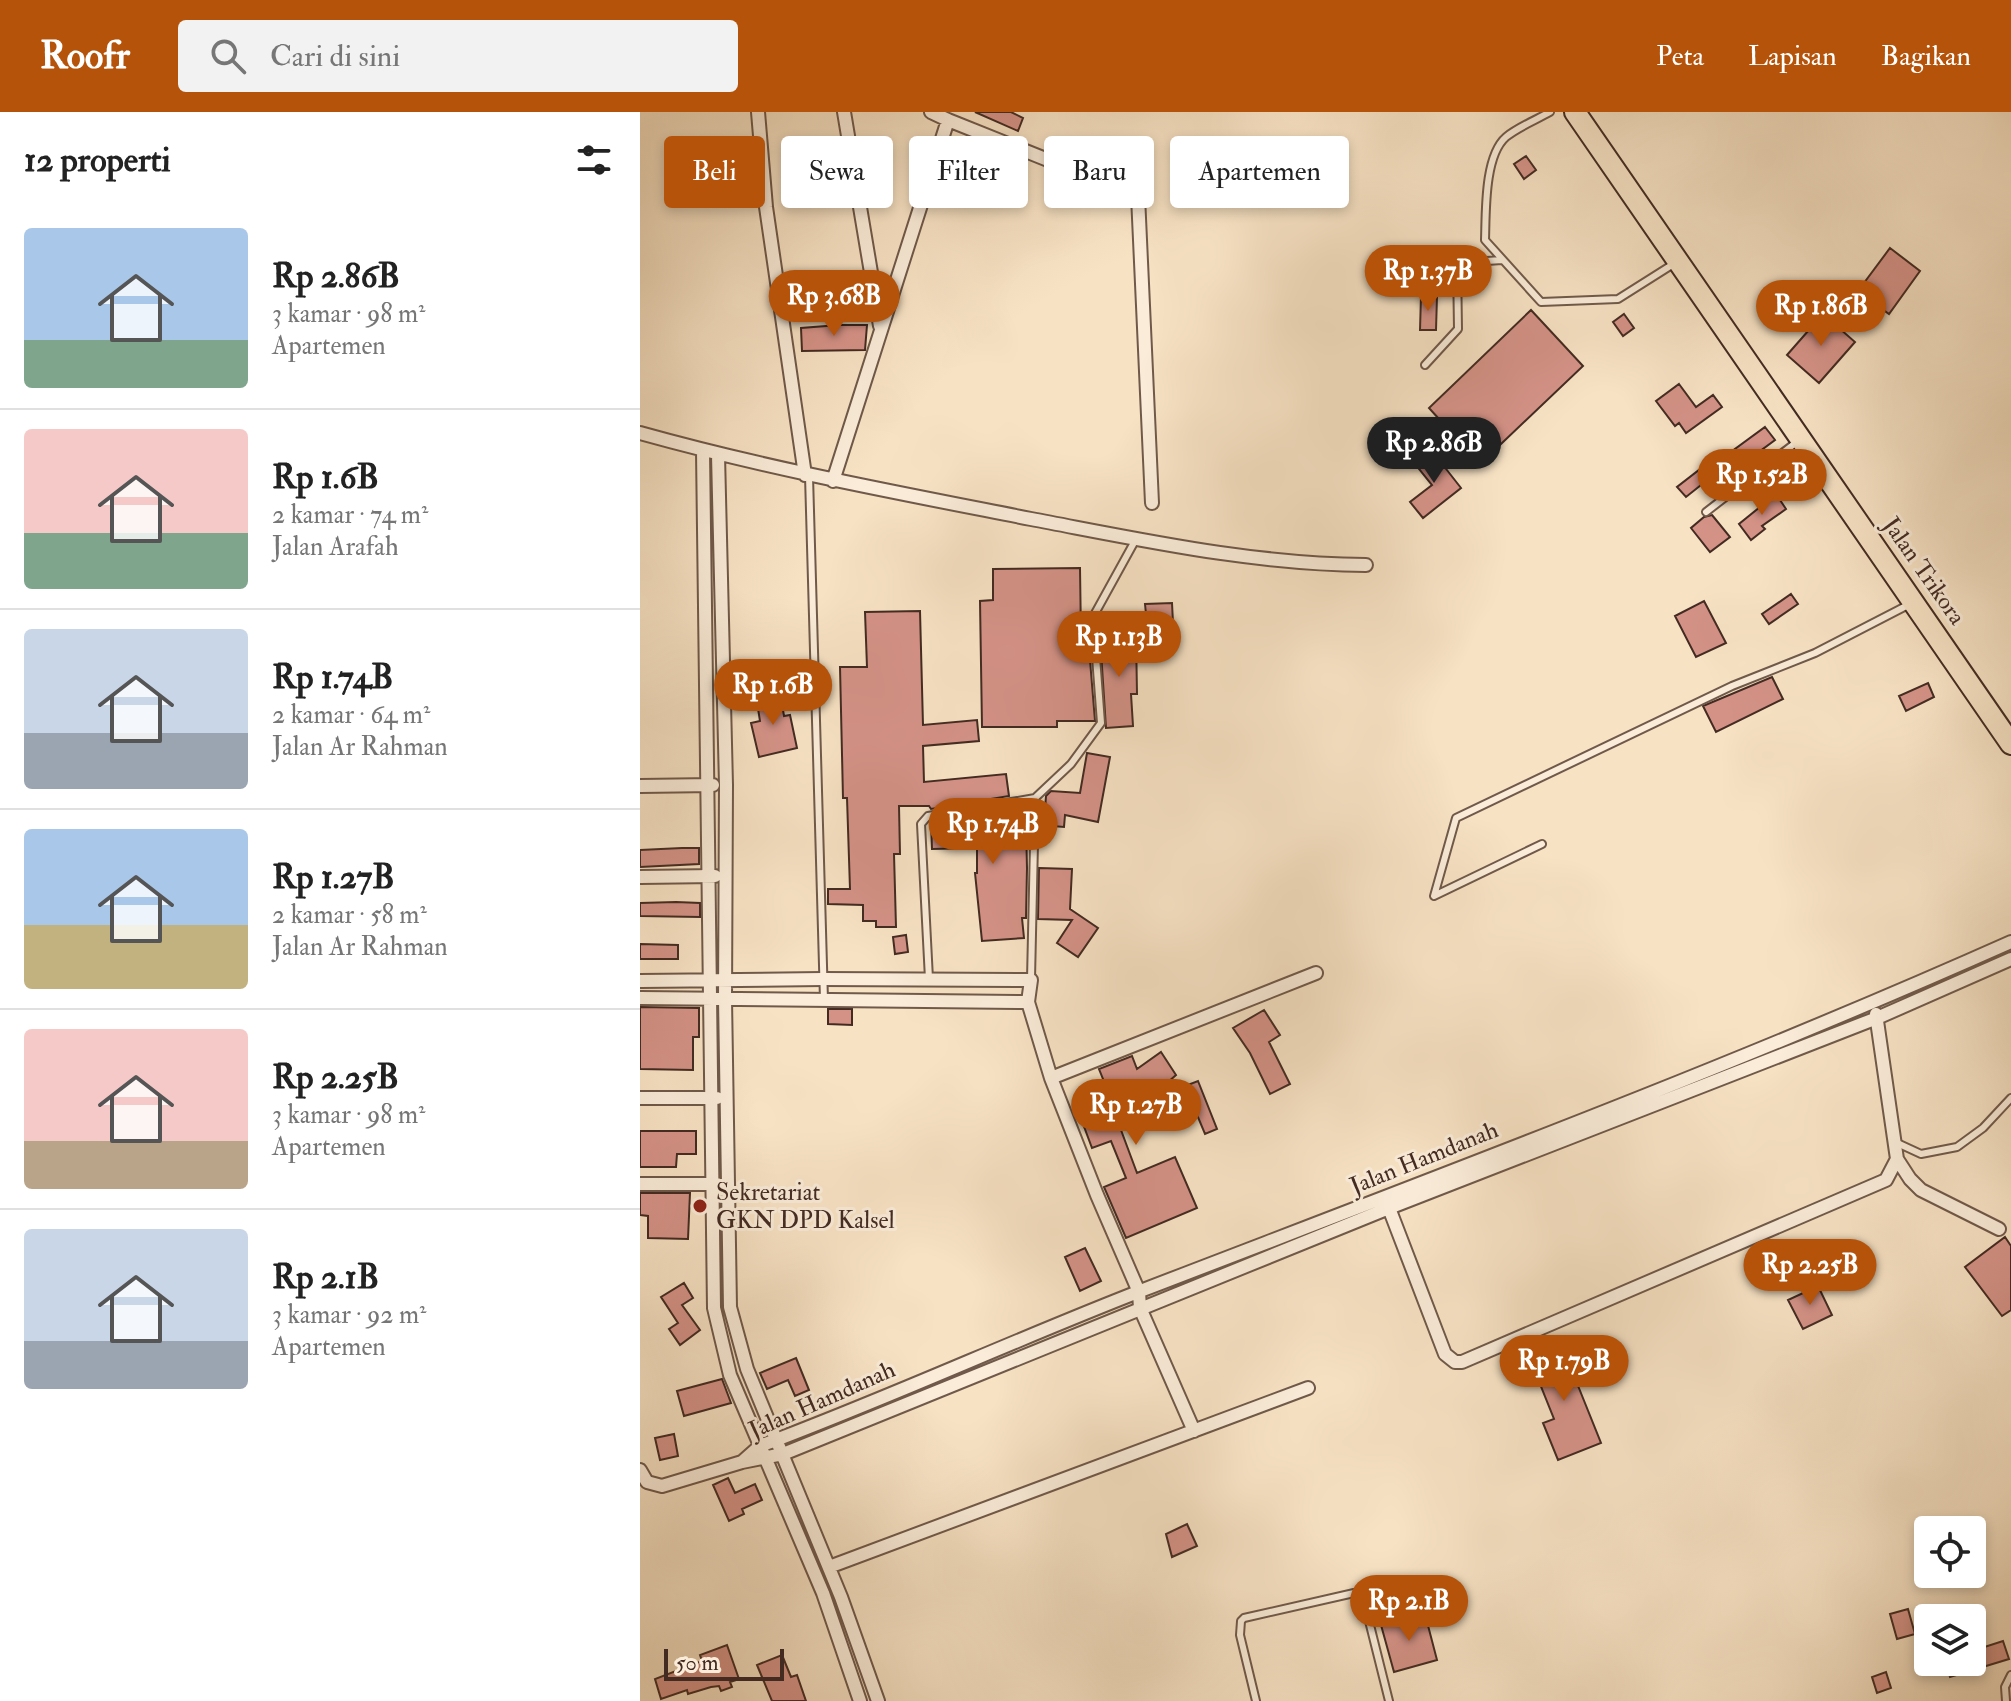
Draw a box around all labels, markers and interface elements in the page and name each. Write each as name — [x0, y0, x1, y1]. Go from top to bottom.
search box — [178, 20, 738, 92]
text: Roofr — [40, 32, 130, 80]
icon: search — [206, 34, 250, 78]
text: Cari di sini — [270, 38, 400, 75]
text: Peta — [1656, 39, 1704, 74]
text: Lapisan — [1748, 39, 1837, 74]
text: Bagikan — [1881, 39, 1971, 74]
chip: Beli — [664, 136, 765, 208]
chip: Sewa — [781, 136, 893, 208]
chip: Filter — [909, 136, 1028, 208]
chip: Baru — [1044, 136, 1154, 208]
chip: Apartemen — [1170, 136, 1349, 208]
icon: filters — [572, 138, 616, 182]
text: 12 properti — [24, 139, 171, 182]
pin: Rp 1.37B — [1345, 245, 1511, 313]
text: Rp 2.86B — [272, 255, 400, 298]
text: Rp 1.37B — [1383, 255, 1473, 287]
icon: home — [88, 260, 184, 356]
pin: Rp 3.68B — [751, 270, 917, 338]
text: Rp 3.68B — [787, 280, 881, 312]
pin: Rp 1.86B — [1738, 280, 1904, 348]
text: Rp 1.86B — [1774, 290, 1868, 322]
text: 3 kamar · 98 m² — [272, 298, 425, 330]
text: Apartemen — [272, 330, 386, 362]
pin: Rp 2.86B — [1351, 417, 1517, 485]
text: Rp 2.86B — [1385, 427, 1483, 459]
pin: Rp 1.52B — [1679, 449, 1845, 517]
text: Rp 1.6B — [272, 456, 379, 499]
text: Rp 1.52B — [1716, 459, 1808, 491]
icon: home — [88, 461, 184, 557]
text: 2 kamar · 74 m² — [272, 499, 428, 531]
street label: Jalan Trikora — [1875, 510, 1973, 632]
text: Jalan Arafah — [272, 531, 399, 563]
pin: Rp 1.13B — [1036, 611, 1202, 679]
text: Rp 1.13B — [1075, 621, 1163, 653]
text: Rp 1.74B — [272, 656, 393, 699]
pin: Rp 1.6B — [699, 659, 847, 727]
icon: home — [88, 661, 184, 757]
text: Rp 1.6B — [732, 669, 814, 701]
text: 2 kamar · 64 m² — [272, 699, 430, 731]
text: Jalan Ar Rahman — [272, 731, 448, 763]
pin: Rp 1.74B — [910, 798, 1076, 866]
text: Rp 1.74B — [947, 808, 1039, 840]
text: Rp 1.27B — [272, 856, 394, 899]
icon: home — [88, 861, 184, 957]
text: 2 kamar · 58 m² — [272, 899, 427, 931]
text: Jalan Ar Rahman — [272, 931, 448, 963]
text: Rp 2.25B — [272, 1056, 399, 1099]
icon: home — [88, 1061, 184, 1157]
pin: Rp 1.27B — [1053, 1079, 1219, 1147]
text: Rp 1.27B — [1089, 1089, 1183, 1121]
text: 3 kamar · 98 m² — [272, 1099, 425, 1131]
street label: Jalan Hamdanah — [1344, 1114, 1503, 1202]
text: Apartemen — [272, 1131, 386, 1163]
place label: Sekretariat GKN DPD Kalsel — [716, 1177, 895, 1236]
marker: Sekretariat GKN DPD Kalsel — [691, 1197, 709, 1215]
pin: Rp 2.25B — [1727, 1239, 1893, 1307]
text: Rp 2.25B — [1761, 1249, 1859, 1281]
text: Rp 2.1B — [272, 1256, 379, 1299]
icon: home — [88, 1261, 184, 1357]
text: 3 kamar · 92 m² — [272, 1299, 426, 1331]
text: Apartemen — [272, 1331, 386, 1363]
pin: Rp 1.79B — [1481, 1335, 1647, 1403]
text: Rp 1.79B — [1518, 1345, 1610, 1377]
street label: Jalan Hamdanah — [743, 1354, 900, 1447]
map controls — [1914, 1516, 1986, 1676]
button: locate — [1914, 1516, 1986, 1588]
pin: Rp 2.1B — [1335, 1575, 1483, 1643]
text: Rp 2.1B — [1368, 1585, 1450, 1617]
button: layers — [1914, 1604, 1986, 1676]
scale bar — [664, 1645, 784, 1681]
text: 50 m — [676, 1649, 718, 1677]

